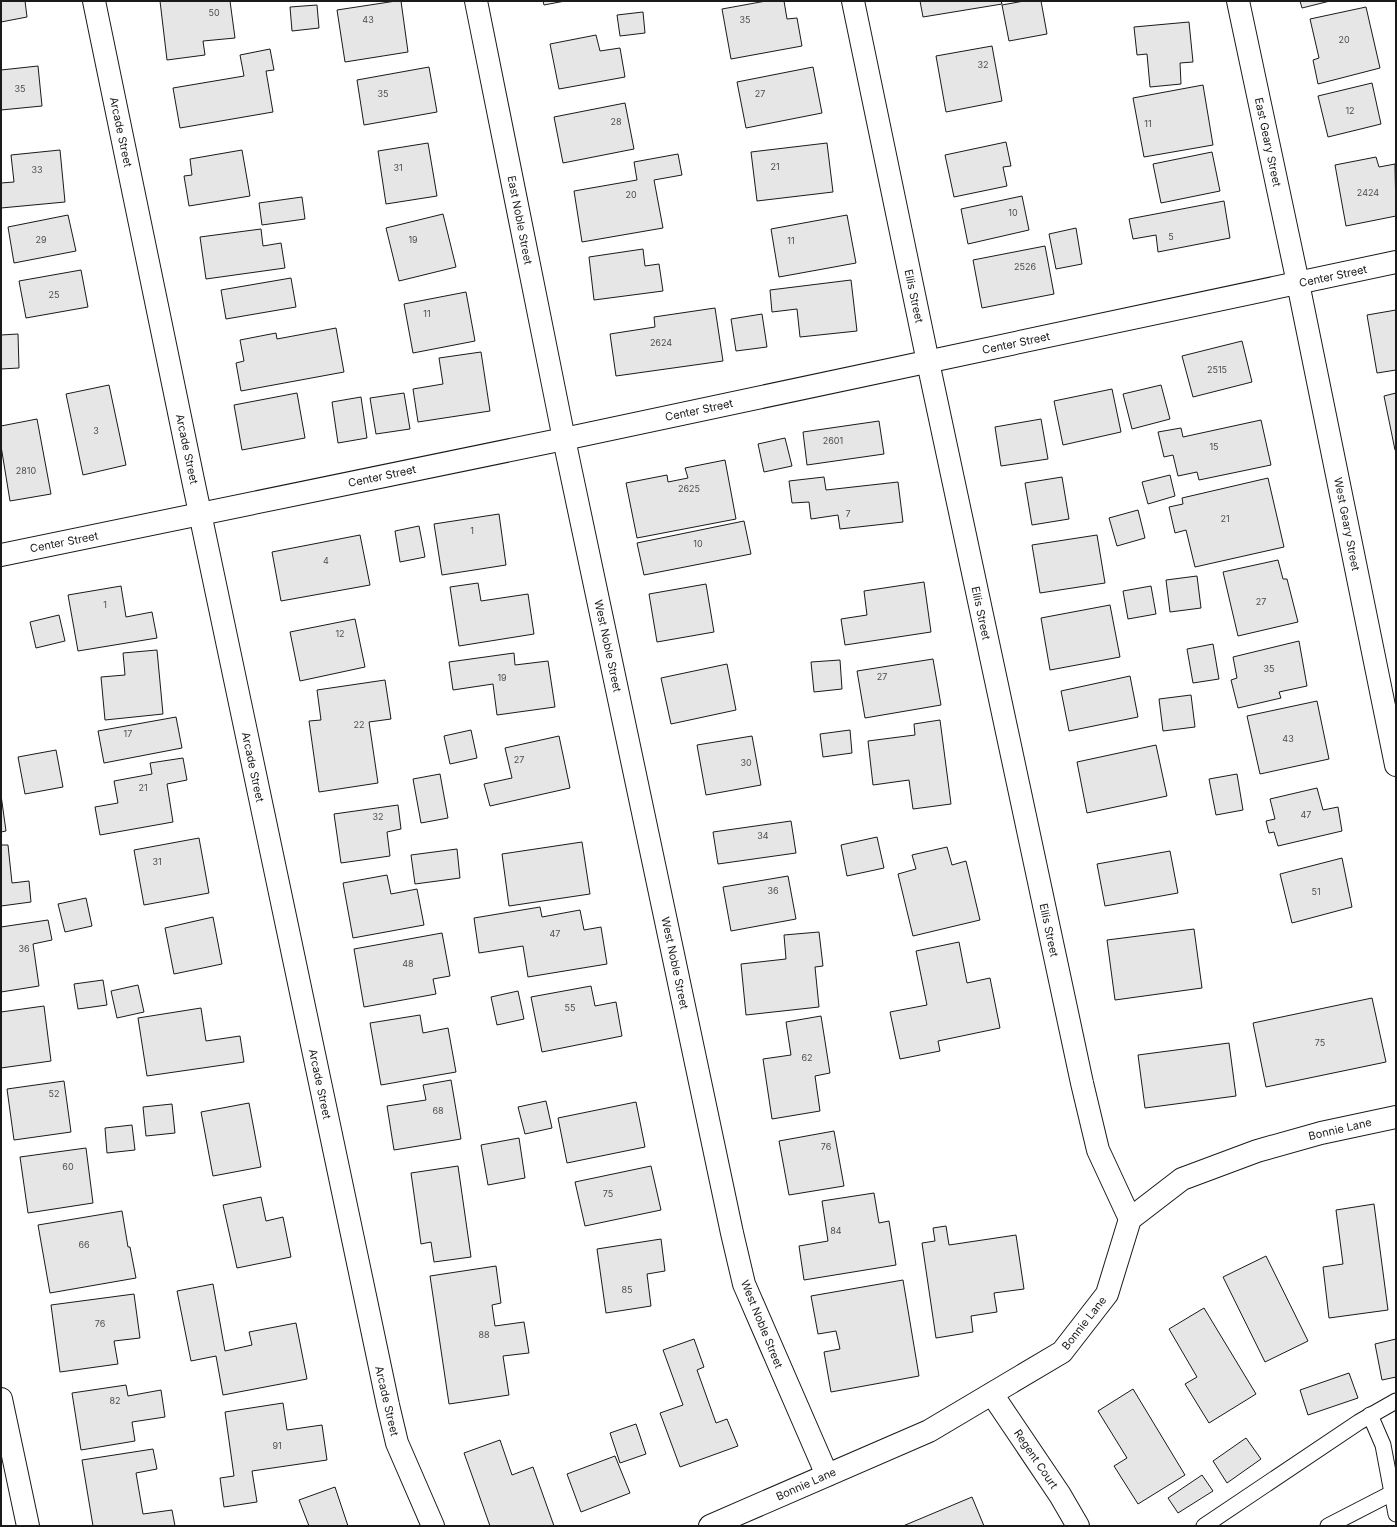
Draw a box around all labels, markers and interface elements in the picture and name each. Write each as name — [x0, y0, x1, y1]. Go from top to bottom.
house number: 50 — [208, 7, 220, 18]
house number: 43 — [362, 14, 374, 25]
house number: 35 — [739, 14, 751, 25]
house number: 20 — [1338, 34, 1350, 45]
house number: 32 — [977, 59, 989, 70]
house number: 35 — [14, 83, 26, 94]
house number: 35 — [377, 88, 389, 99]
house number: 27 — [755, 88, 765, 99]
street label: Arcade Street — [107, 96, 135, 169]
street label: East Geary Street — [1252, 96, 1284, 188]
house number: 12 — [1345, 105, 1355, 116]
house number: 28 — [610, 116, 622, 127]
house number: 11 — [1144, 118, 1152, 129]
house number: 21 — [770, 161, 780, 172]
house number: 31 — [393, 162, 403, 173]
house number: 33 — [31, 164, 43, 175]
street label: East Noble Street — [505, 174, 536, 266]
house number: 2424 — [1357, 187, 1379, 198]
house number: 20 — [625, 189, 637, 200]
house number: 10 — [1008, 207, 1018, 218]
house number: 5 — [1168, 231, 1174, 242]
house number: 29 — [35, 234, 47, 245]
house number: 19 — [408, 234, 418, 245]
house number: 11 — [787, 235, 795, 246]
house number: 2526 — [1014, 261, 1036, 272]
street label: Center Street — [1298, 262, 1369, 290]
street label: Ellis Street — [901, 268, 927, 325]
house number: 25 — [49, 289, 59, 300]
house number: 11 — [423, 308, 431, 319]
street label: Center Street — [981, 329, 1052, 357]
house number: 2624 — [650, 337, 672, 348]
house number: 2515 — [1207, 364, 1227, 375]
street label: Center Street — [664, 396, 735, 424]
street label: Arcade Street — [173, 413, 201, 486]
house number: 3 — [93, 425, 99, 436]
house number: 2601 — [823, 435, 843, 446]
house number: 15 — [1209, 441, 1219, 452]
street label: Center Street — [347, 462, 418, 490]
house number: 2810 — [16, 465, 37, 476]
street label: West Geary Street — [1331, 476, 1363, 572]
house number: 2625 — [678, 483, 700, 494]
house number: 7 — [845, 508, 851, 519]
house number: 21 — [1220, 513, 1230, 524]
house number: 1 — [470, 525, 474, 536]
street label: Center Street — [29, 528, 100, 555]
house number: 10 — [693, 538, 703, 549]
house number: 4 — [323, 555, 329, 566]
street label: Ellis Street — [968, 585, 994, 642]
house number: 27 — [1256, 596, 1266, 607]
house number: 1 — [103, 599, 107, 610]
street label: West Noble Street — [591, 599, 625, 694]
house number: 12 — [335, 628, 345, 639]
house number: 35 — [1263, 663, 1275, 674]
house number: 27 — [877, 671, 887, 682]
house number: 19 — [497, 672, 507, 683]
house number: 22 — [354, 719, 364, 730]
house number: 17 — [124, 728, 132, 739]
street label: Arcade Street — [239, 731, 267, 804]
house number: 43 — [1282, 733, 1294, 744]
house number: 27 — [514, 754, 524, 765]
house number: 30 — [740, 757, 752, 768]
house number: 21 — [138, 782, 148, 793]
house number: 47 — [1301, 809, 1311, 820]
house number: 32 — [372, 811, 384, 822]
house number: 34 — [757, 830, 769, 841]
house number: 31 — [152, 856, 162, 867]
house number: 36 — [767, 885, 779, 896]
house number: 51 — [1311, 886, 1321, 897]
street label: Ellis Street — [1036, 902, 1062, 959]
street label: West Noble Street — [658, 916, 692, 1011]
house number: 47 — [550, 928, 560, 939]
house number: 36 — [18, 943, 30, 954]
house number: 48 — [402, 958, 414, 969]
house number: 55 — [565, 1002, 575, 1013]
house number: 75 — [1315, 1037, 1325, 1048]
street label: Arcade Street — [306, 1048, 334, 1121]
house number: 62 — [801, 1052, 813, 1063]
house number: 52 — [49, 1088, 59, 1099]
house number: 68 — [432, 1105, 444, 1116]
street label: Bonnie Lane — [1307, 1115, 1373, 1143]
house number: 76 — [821, 1141, 832, 1152]
house number: 60 — [62, 1161, 74, 1172]
house number: 75 — [603, 1188, 613, 1199]
house number: 84 — [830, 1225, 842, 1236]
house number: 66 — [78, 1239, 90, 1250]
street label: West Noble Street — [738, 1278, 786, 1371]
house number: 85 — [621, 1284, 633, 1295]
street label: Bonnie Lane — [1059, 1293, 1109, 1353]
house number: 76 — [95, 1318, 106, 1329]
house number: 88 — [478, 1329, 490, 1340]
street label: Arcade Street — [372, 1365, 402, 1438]
house number: 82 — [109, 1395, 121, 1406]
street label: Regent Court — [1011, 1427, 1061, 1492]
house number: 91 — [272, 1440, 282, 1451]
street label: Bonnie Lane — [774, 1465, 838, 1503]

